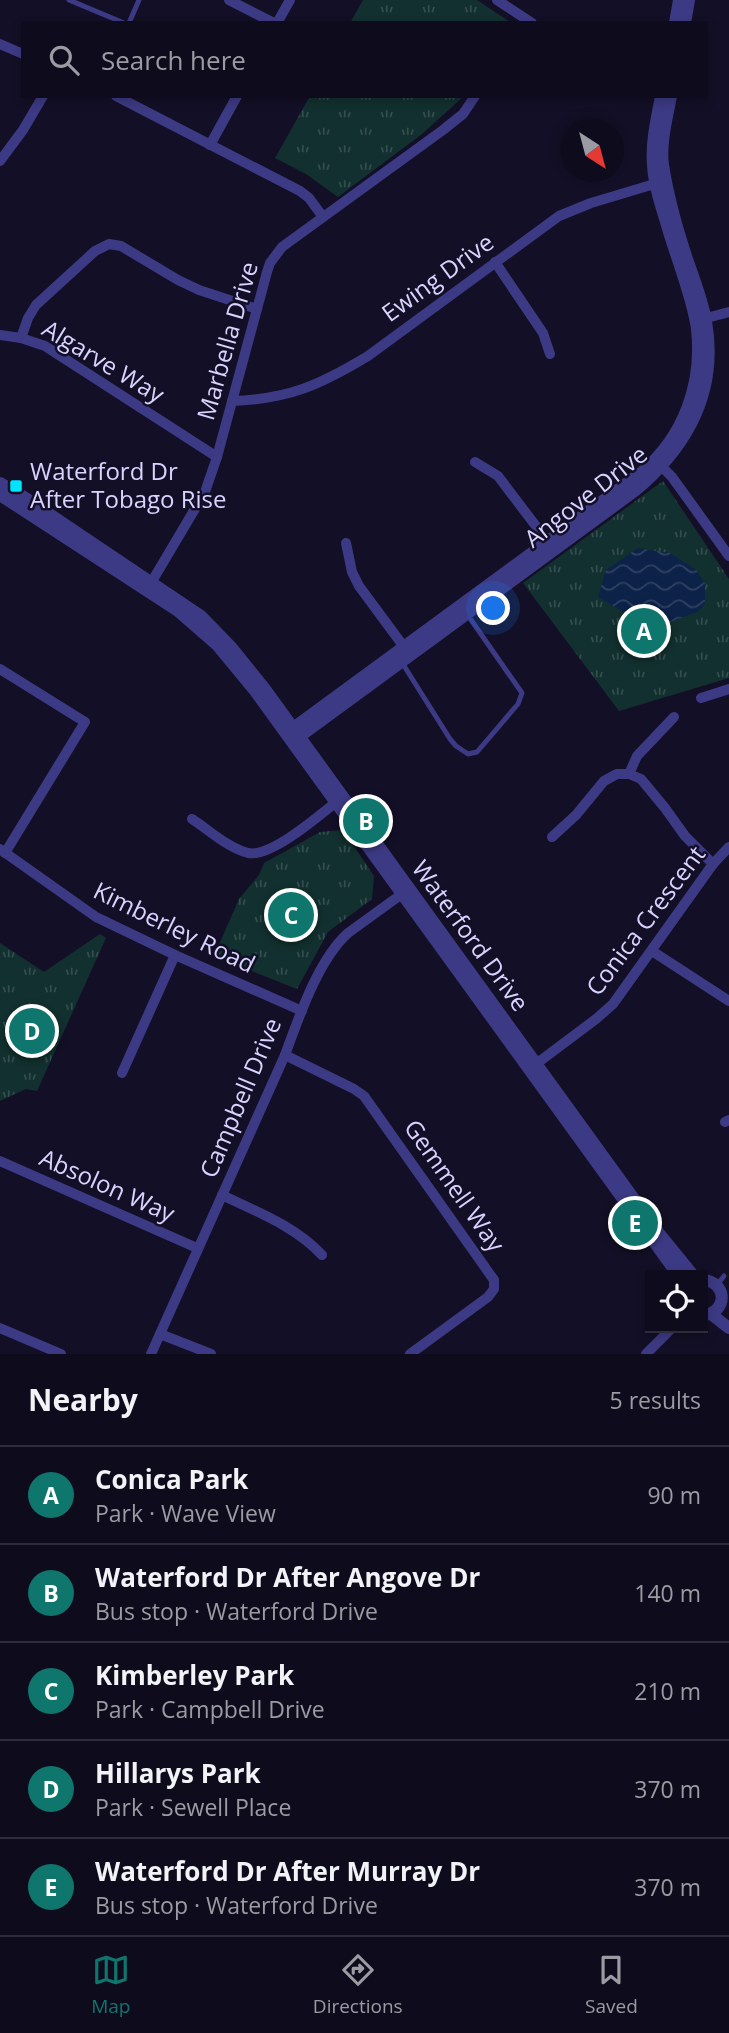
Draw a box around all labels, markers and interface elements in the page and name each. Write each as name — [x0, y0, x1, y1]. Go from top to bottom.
search box — [21, 21, 708, 98]
icon: search — [45, 41, 83, 79]
text: Search here — [101, 42, 246, 78]
north arrow — [561, 119, 624, 182]
street label: Ewing Drive — [375, 225, 500, 329]
street label: Marbella Drive — [188, 258, 265, 424]
street label: Algarve Way — [37, 311, 172, 411]
street label: Angove Drive — [517, 437, 653, 554]
place label: Waterford Dr After Tobago Rise — [30, 454, 227, 515]
marker: Waterford Dr After Tobago Rise — [8, 478, 24, 494]
your location — [476, 591, 510, 625]
pin: A — [621, 605, 667, 657]
pin: B — [343, 795, 389, 847]
street label: Conica Crescent — [578, 838, 712, 1002]
street label: Waterford Drive — [405, 853, 537, 1017]
street label: Kimberley Road — [88, 873, 261, 980]
pin: C — [268, 889, 314, 941]
pin: D — [9, 1005, 55, 1057]
street label: Campbell Drive — [191, 1012, 288, 1182]
street label: Gemmell Way — [397, 1112, 514, 1259]
street label: Absolon Way — [35, 1140, 181, 1230]
pin: E — [612, 1197, 658, 1249]
map controls — [645, 1270, 708, 1333]
button: locate — [645, 1270, 708, 1333]
text: Nearby — [28, 1379, 138, 1420]
text: 5 results — [610, 1384, 701, 1416]
text: Conica Park — [95, 1461, 248, 1497]
text: A — [43, 1479, 59, 1511]
text: 90 m — [647, 1479, 701, 1511]
text: Park · Wave View — [95, 1497, 276, 1529]
text: Waterford Dr After Angove Dr — [95, 1559, 480, 1595]
text: B — [43, 1577, 59, 1609]
text: 140 m — [634, 1577, 701, 1609]
text: Bus stop · Waterford Drive — [95, 1595, 378, 1627]
text: Kimberley Park — [95, 1657, 294, 1693]
text: C — [44, 1675, 58, 1707]
text: 210 m — [634, 1675, 701, 1707]
text: Park · Campbell Drive — [95, 1693, 325, 1725]
text: Hillarys Park — [95, 1755, 261, 1791]
text: D — [42, 1773, 60, 1805]
text: 370 m — [634, 1773, 701, 1805]
text: Park · Sewell Place — [95, 1791, 291, 1823]
text: Waterford Dr After Murray Dr — [95, 1853, 480, 1889]
text: E — [45, 1871, 57, 1903]
text: 370 m — [634, 1871, 701, 1903]
text: Bus stop · Waterford Drive — [95, 1889, 378, 1921]
tab: Map — [91, 1951, 130, 2019]
tab: Directions — [313, 1951, 403, 2019]
tab: Saved — [585, 1951, 638, 2019]

